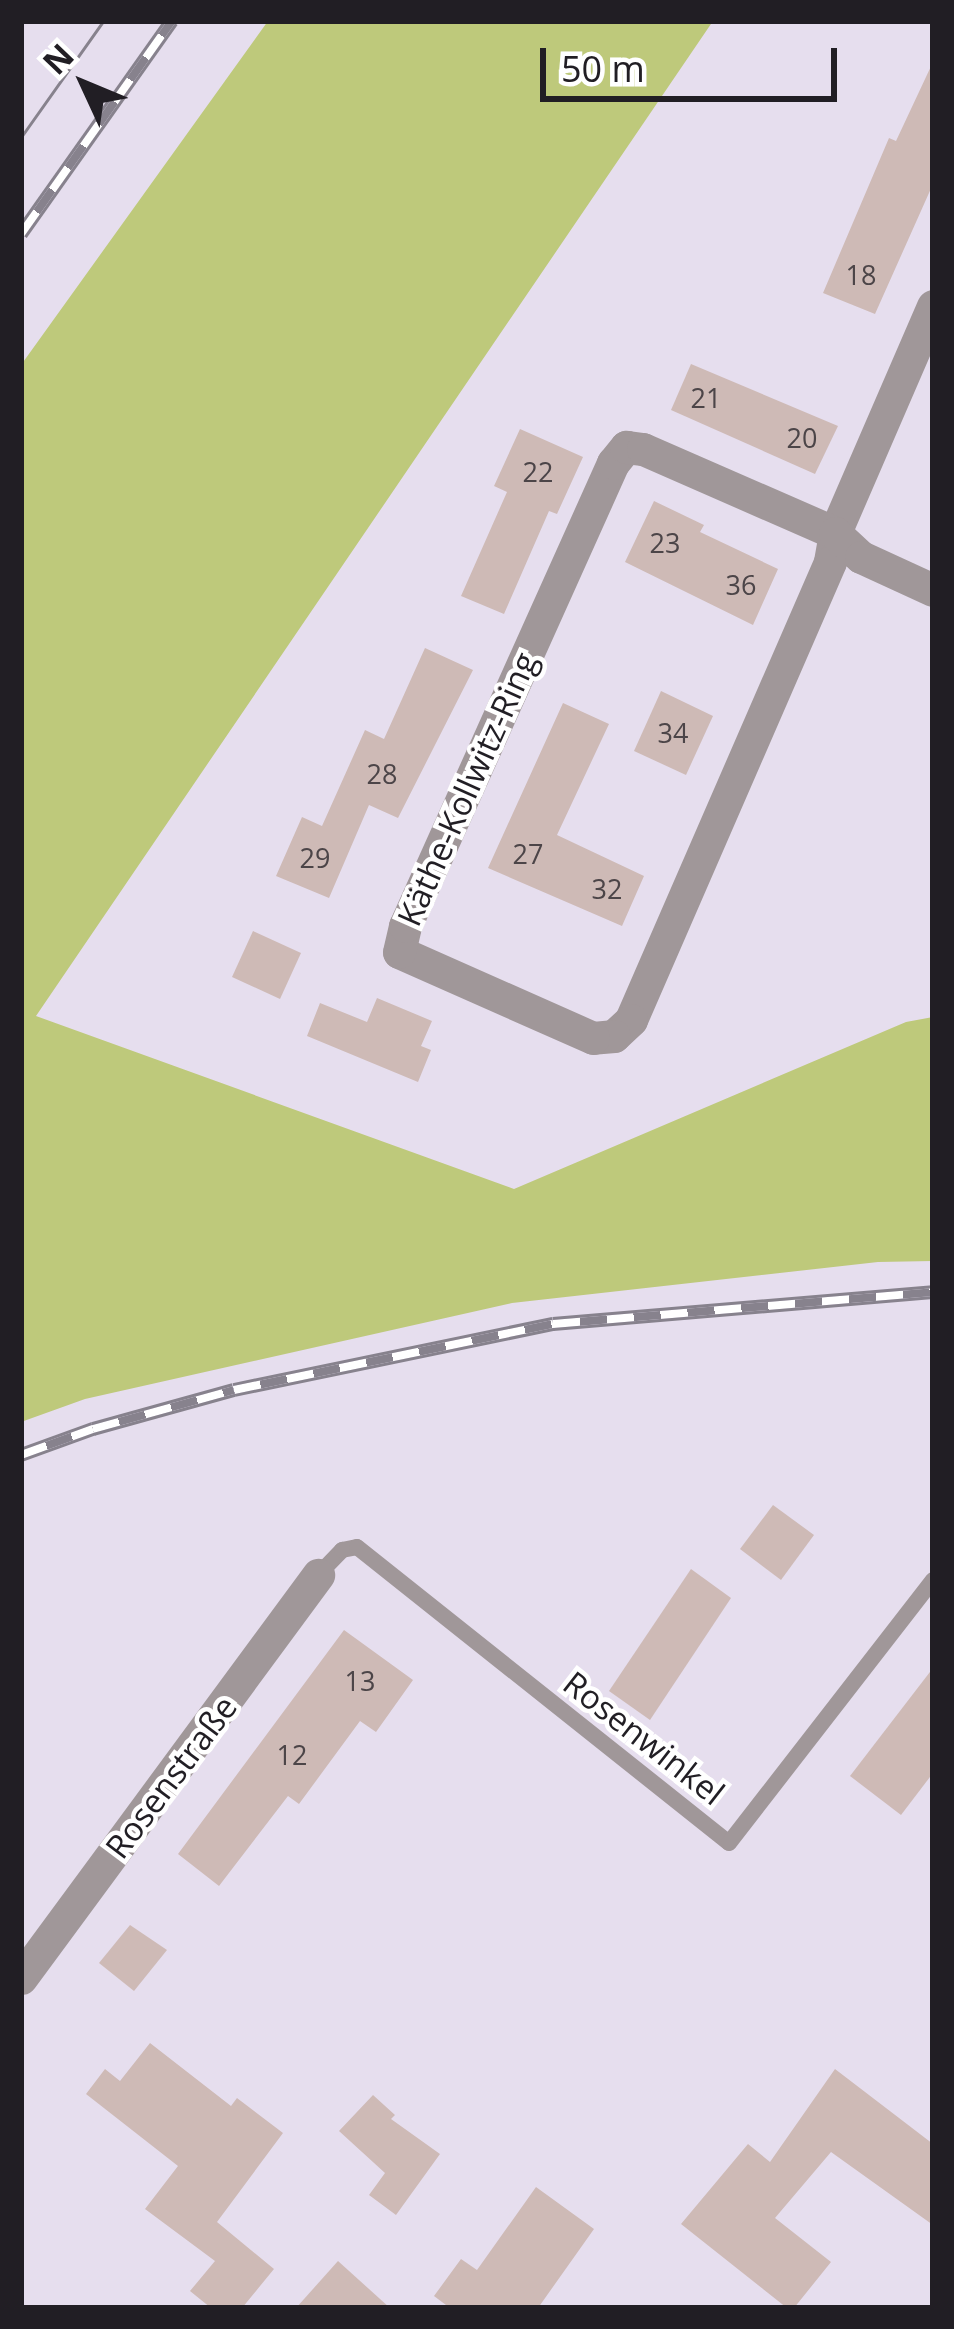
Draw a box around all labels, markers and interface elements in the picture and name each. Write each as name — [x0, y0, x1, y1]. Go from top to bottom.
north arrow — [24, 24, 144, 144]
scale bar — [546, 24, 843, 98]
text: N — [32, 33, 83, 84]
text: 50 m — [561, 44, 645, 93]
house number: 18 — [846, 259, 876, 291]
house number: 21 — [691, 382, 721, 414]
house number: 20 — [787, 422, 817, 454]
house number: 22 — [523, 456, 553, 488]
house number: 23 — [650, 527, 680, 559]
house number: 36 — [726, 569, 756, 601]
street label: Käthe-Kollwitz-Ring — [389, 646, 545, 932]
house number: 34 — [658, 717, 688, 749]
house number: 28 — [367, 758, 397, 790]
house number: 27 — [513, 838, 543, 870]
house number: 29 — [300, 842, 330, 874]
house number: 32 — [592, 873, 622, 905]
street label: Rosenwinkel — [556, 1663, 732, 1813]
house number: 13 — [345, 1665, 375, 1697]
street label: Rosenstraße — [97, 1688, 245, 1866]
house number: 12 — [277, 1739, 307, 1771]

